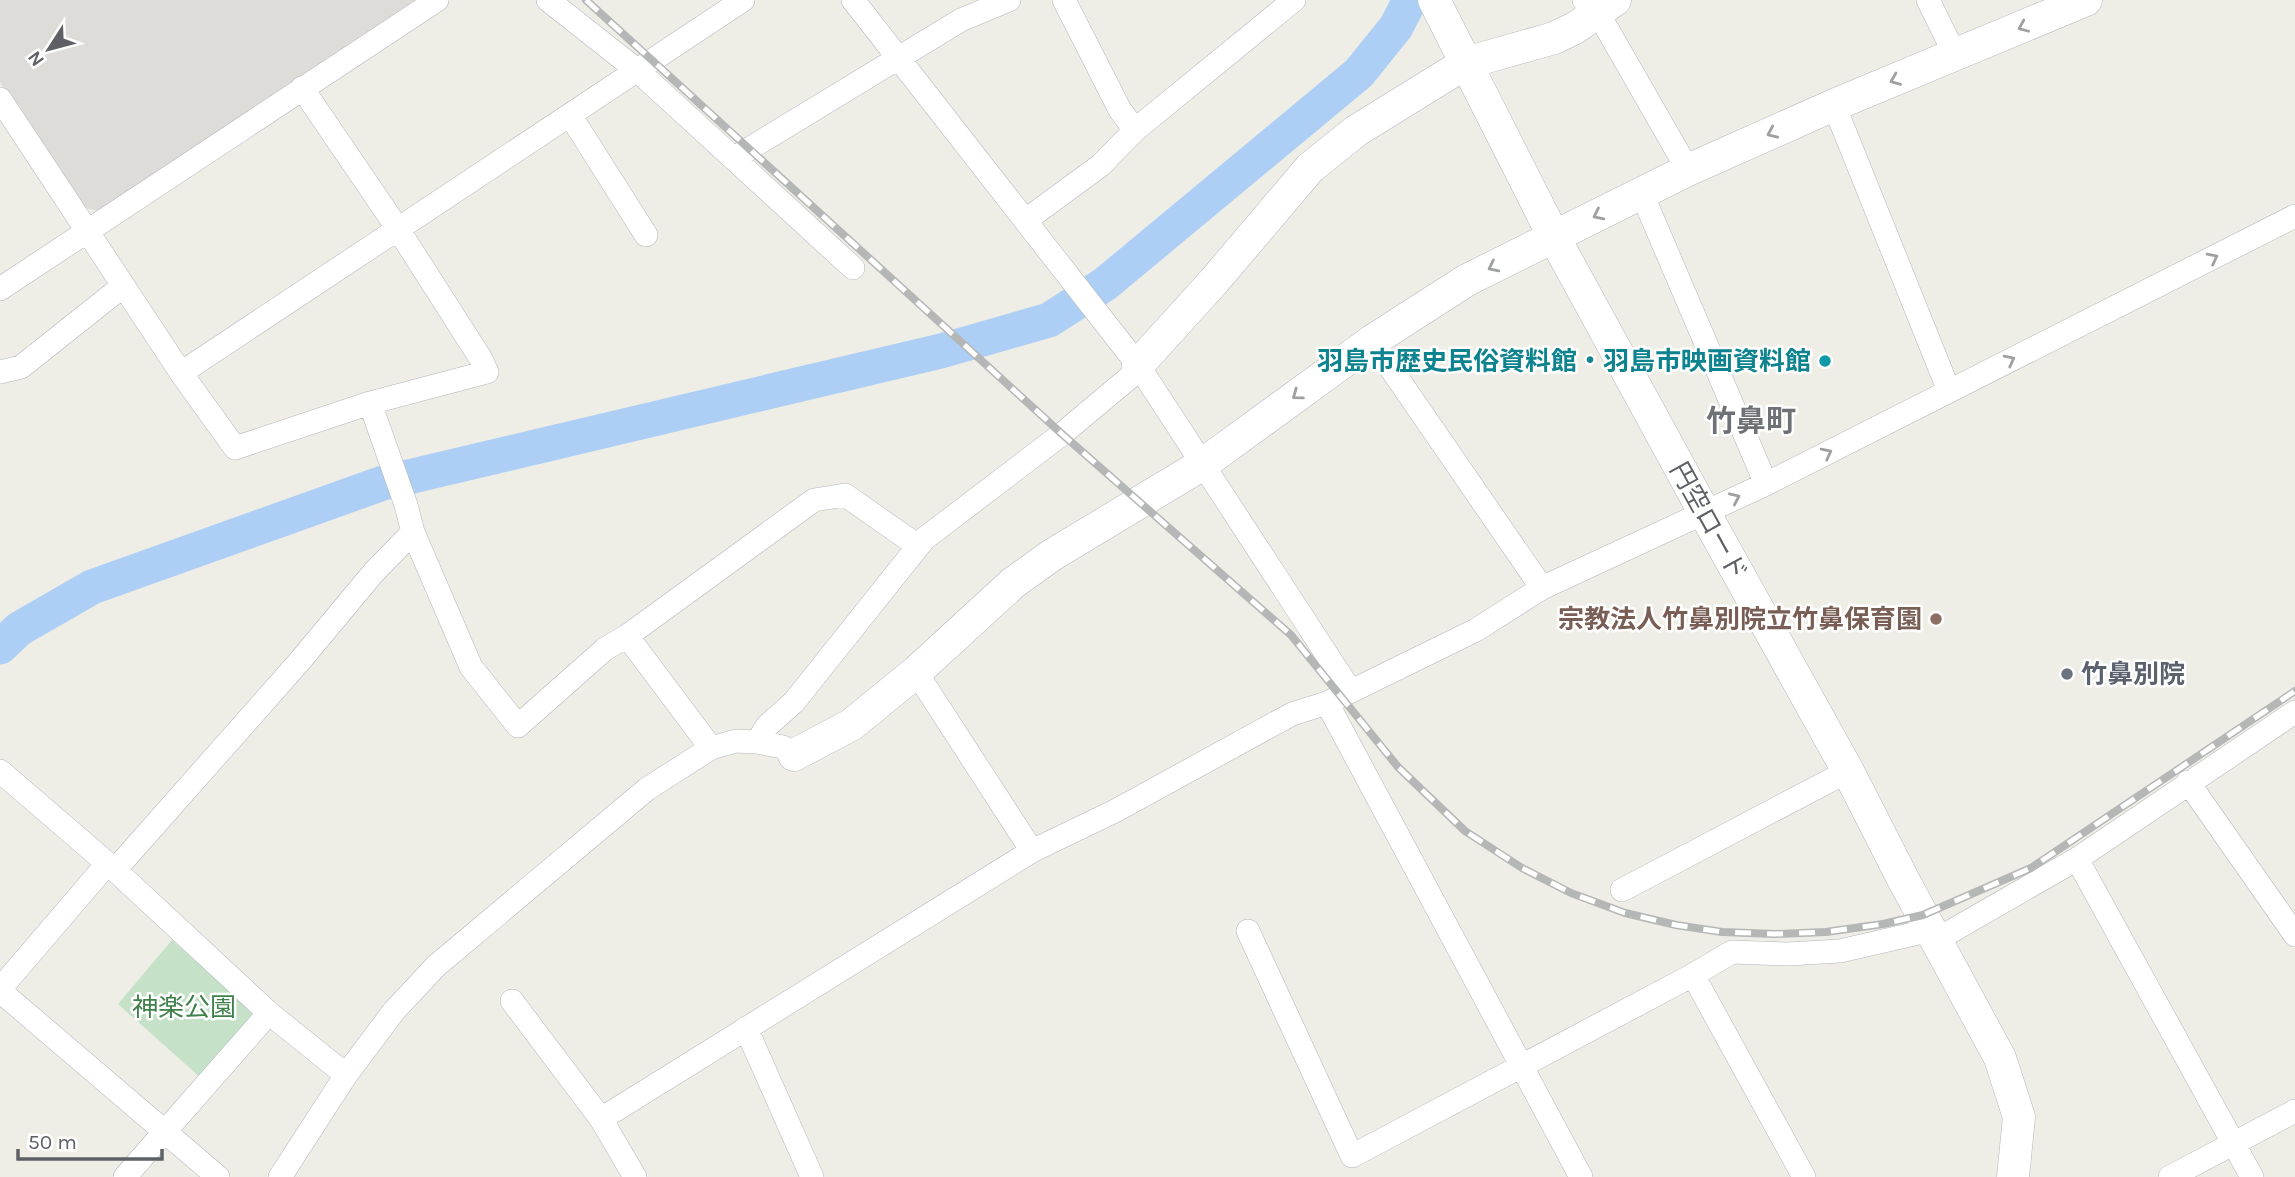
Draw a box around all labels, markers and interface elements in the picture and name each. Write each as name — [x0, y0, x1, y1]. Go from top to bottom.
north arrow — [14, 14, 84, 84]
one-way arrow — [2018, 18, 2030, 32]
text: N — [23, 46, 49, 70]
one-way arrow — [1889, 72, 1902, 86]
one-way arrow — [1767, 125, 1779, 139]
one-way arrow — [1593, 207, 1605, 221]
one-way arrow — [2206, 252, 2218, 266]
one-way arrow — [1488, 259, 1500, 273]
place label: 羽島市歴史民俗資料館・羽島市映画資料館 — [1317, 346, 1811, 377]
marker: 羽島市歴史民俗資料館・羽島市映画資料館 — [1817, 353, 1833, 369]
one-way arrow — [2003, 355, 2015, 369]
one-way arrow — [1292, 387, 1305, 399]
district label: 竹鼻町 — [1706, 403, 1796, 439]
one-way arrow — [1820, 448, 1832, 461]
street label: 円空ロード — [1663, 457, 1754, 586]
one-way arrow — [1728, 492, 1740, 506]
place label: 宗教法人竹鼻別院立竹鼻保育園 — [1558, 604, 1922, 635]
marker: 宗教法人竹鼻別院立竹鼻保育園 — [1928, 611, 1944, 627]
place label: 竹鼻別院 — [2081, 659, 2185, 690]
marker: 竹鼻別院 — [2059, 666, 2075, 682]
park label: 神楽公園 — [132, 992, 236, 1023]
scale bar — [18, 1118, 161, 1162]
text: 50 m — [28, 1130, 77, 1154]

